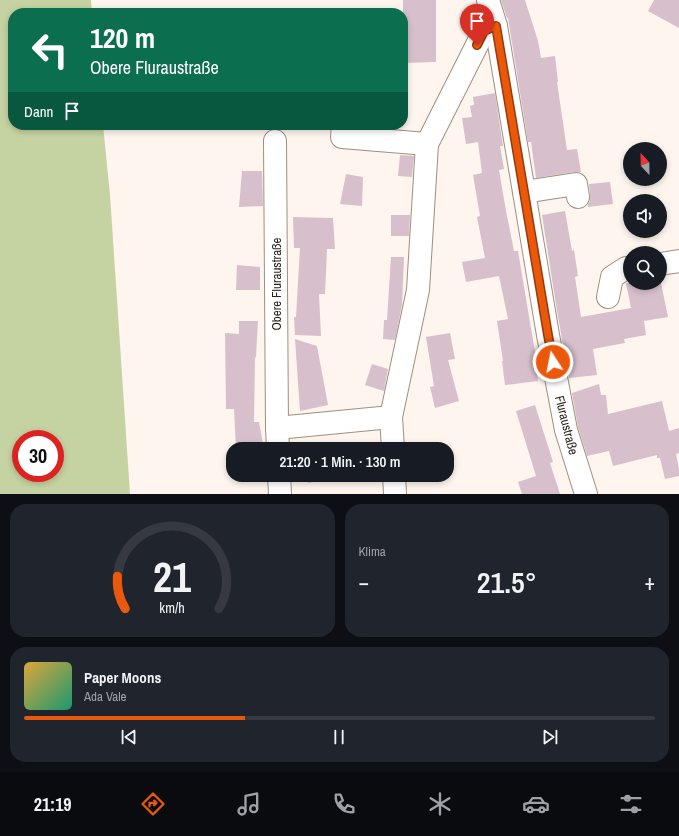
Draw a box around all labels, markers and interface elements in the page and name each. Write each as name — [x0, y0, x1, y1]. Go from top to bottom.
pin — [460, 4, 494, 45]
icon: arrive — [466, 10, 488, 32]
text: 120 m — [90, 19, 155, 57]
icon: left — [24, 24, 76, 76]
text: Obere Fluraustraße — [90, 55, 219, 80]
icon: arrive — [61, 100, 83, 122]
text: Dann — [24, 101, 53, 122]
north arrow — [623, 142, 667, 186]
map controls — [623, 142, 667, 290]
button: sound — [623, 194, 667, 238]
street label: Obere Fluraustraße — [268, 237, 285, 331]
button: search — [623, 246, 667, 290]
position arrow — [532, 341, 574, 383]
street label: Fluraustraße — [551, 394, 582, 457]
speed limit sign: 30 — [12, 430, 64, 482]
text: 21:20 · 1 Min. · 130 m — [279, 451, 401, 472]
text: Klima — [359, 543, 386, 560]
text: 21 — [153, 548, 191, 604]
text: 21.5° — [477, 562, 537, 602]
text: − — [359, 567, 369, 597]
text: + — [644, 567, 655, 597]
text: km/h — [160, 597, 185, 616]
text: Paper Moons — [84, 667, 161, 688]
text: Ada Vale — [84, 688, 126, 705]
icon: previous — [118, 726, 140, 748]
icon: pause — [328, 726, 350, 748]
icon: next — [539, 726, 561, 748]
icon: directions — [139, 790, 167, 818]
icon: music — [235, 790, 263, 818]
icon: phone — [330, 790, 358, 818]
icon: climate — [426, 790, 454, 818]
icon: car — [522, 790, 550, 818]
icon: filters — [617, 790, 645, 818]
text: 21:19 — [34, 792, 72, 817]

